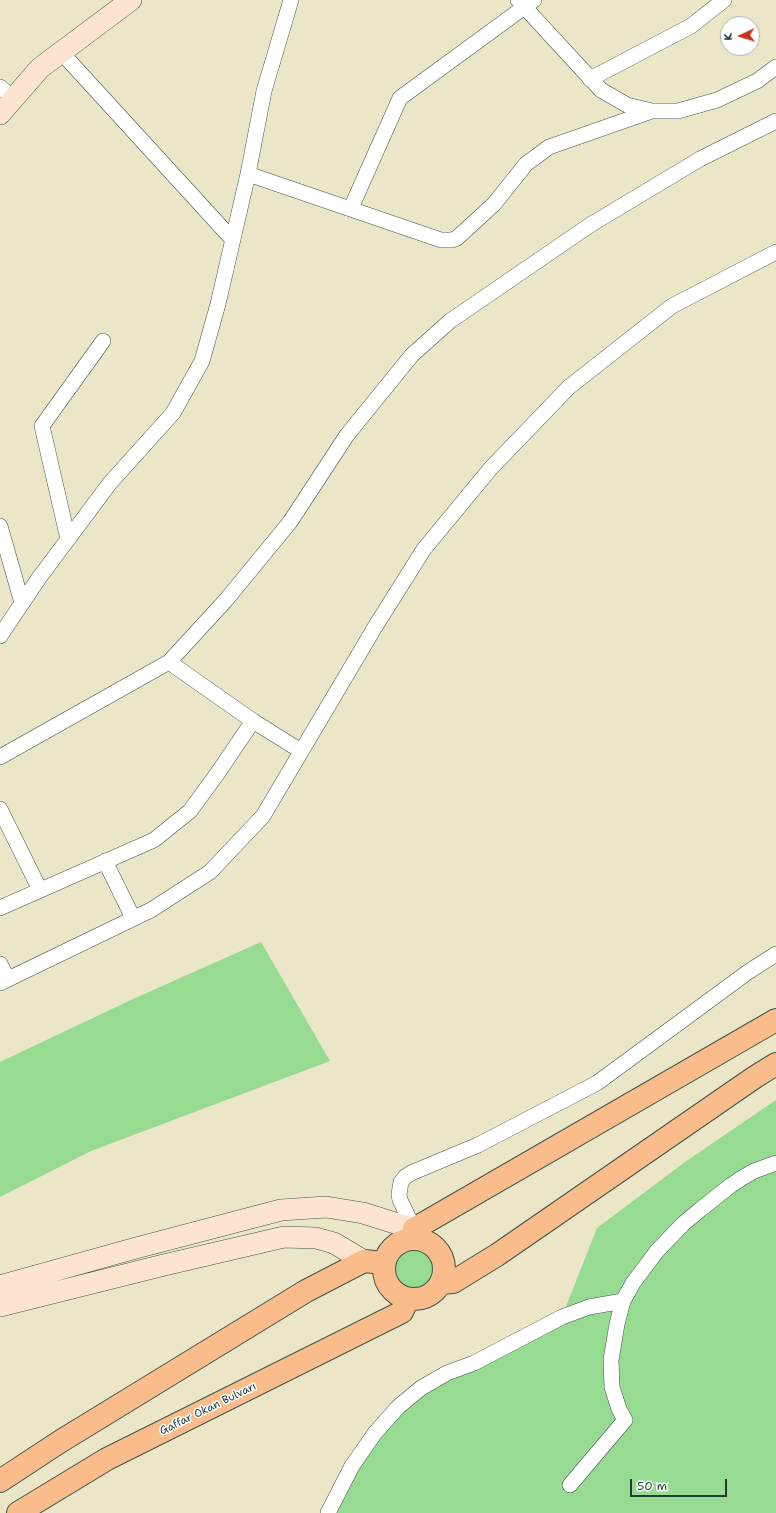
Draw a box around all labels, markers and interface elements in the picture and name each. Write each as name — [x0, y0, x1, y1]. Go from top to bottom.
north arrow — [720, 16, 760, 56]
text: K — [721, 33, 736, 41]
street label: Gaffar Okan Bulvarı — [158, 1380, 258, 1438]
scale bar — [632, 1471, 729, 1497]
text: 50 m — [637, 1478, 667, 1494]

